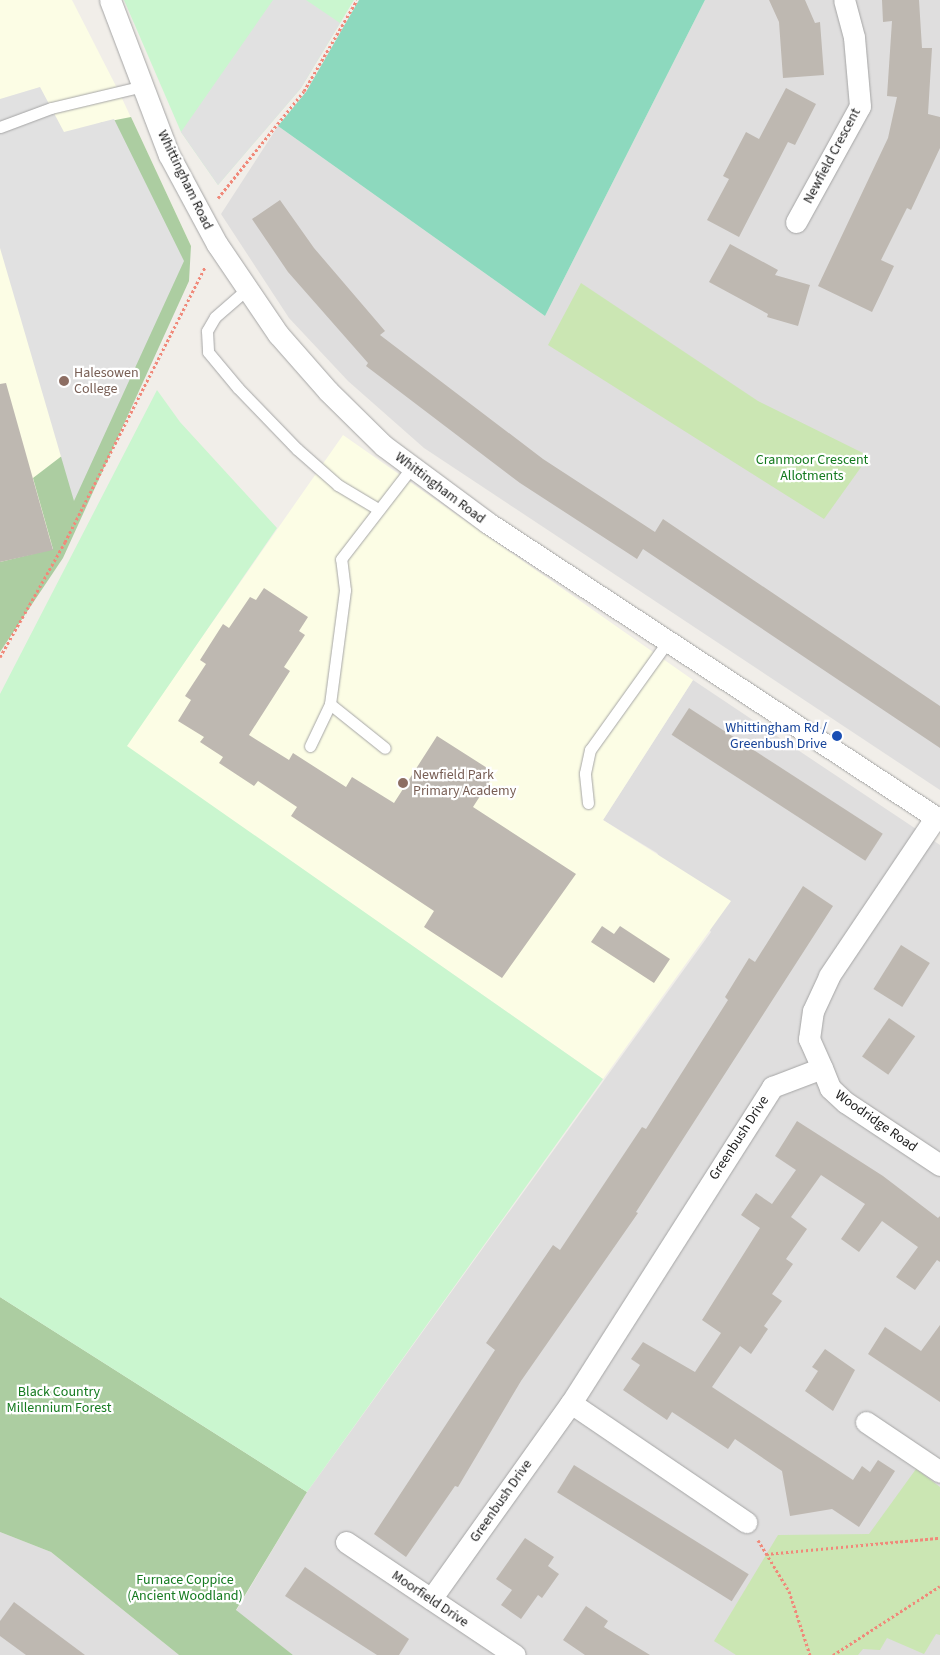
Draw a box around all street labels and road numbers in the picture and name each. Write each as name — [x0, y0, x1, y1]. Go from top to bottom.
street label: Newfield Crescent — [800, 105, 864, 207]
street label: Whittingham Road — [154, 128, 216, 232]
street label: Whittingham Road — [392, 449, 488, 527]
street label: Woodridge Road — [832, 1086, 920, 1156]
street label: Greenbush Drive — [706, 1093, 772, 1183]
street label: Greenbush Drive — [466, 1457, 536, 1545]
street label: Moorfield Drive — [388, 1567, 472, 1631]

